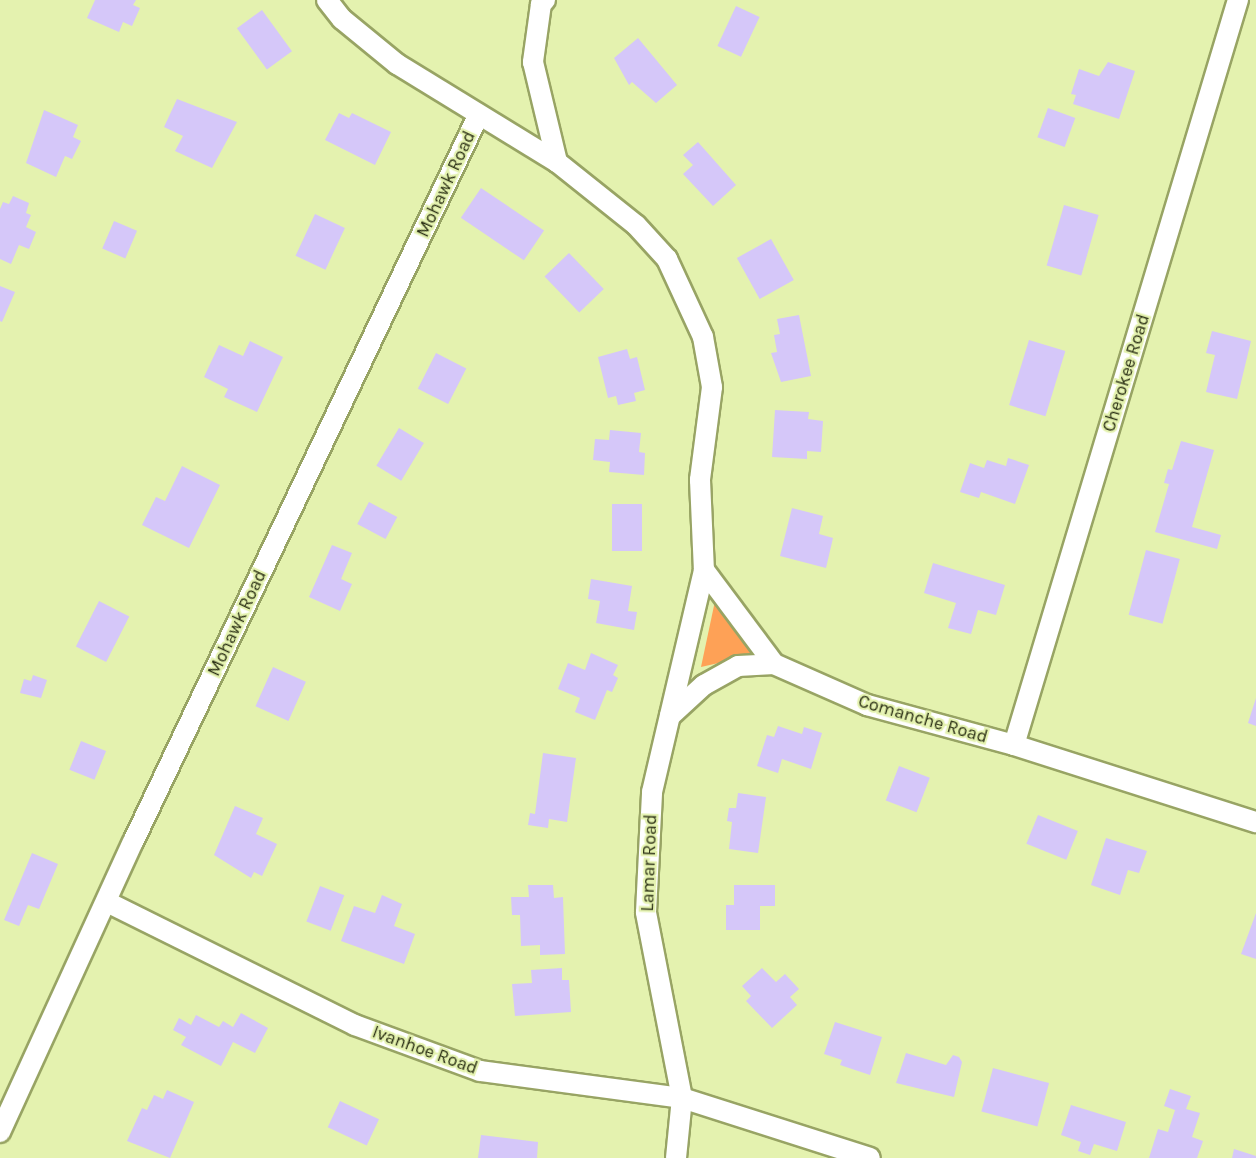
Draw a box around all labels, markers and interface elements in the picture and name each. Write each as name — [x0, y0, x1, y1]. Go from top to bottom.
street label: Mohawk Road — [412, 127, 480, 241]
street label: Cherokee Road — [1098, 312, 1154, 434]
street label: Mohawk Road — [203, 566, 271, 680]
street label: Comanche Road — [856, 690, 990, 748]
street label: Lamar Road — [637, 814, 661, 912]
street label: Ivanhoe Road — [369, 1021, 481, 1079]

